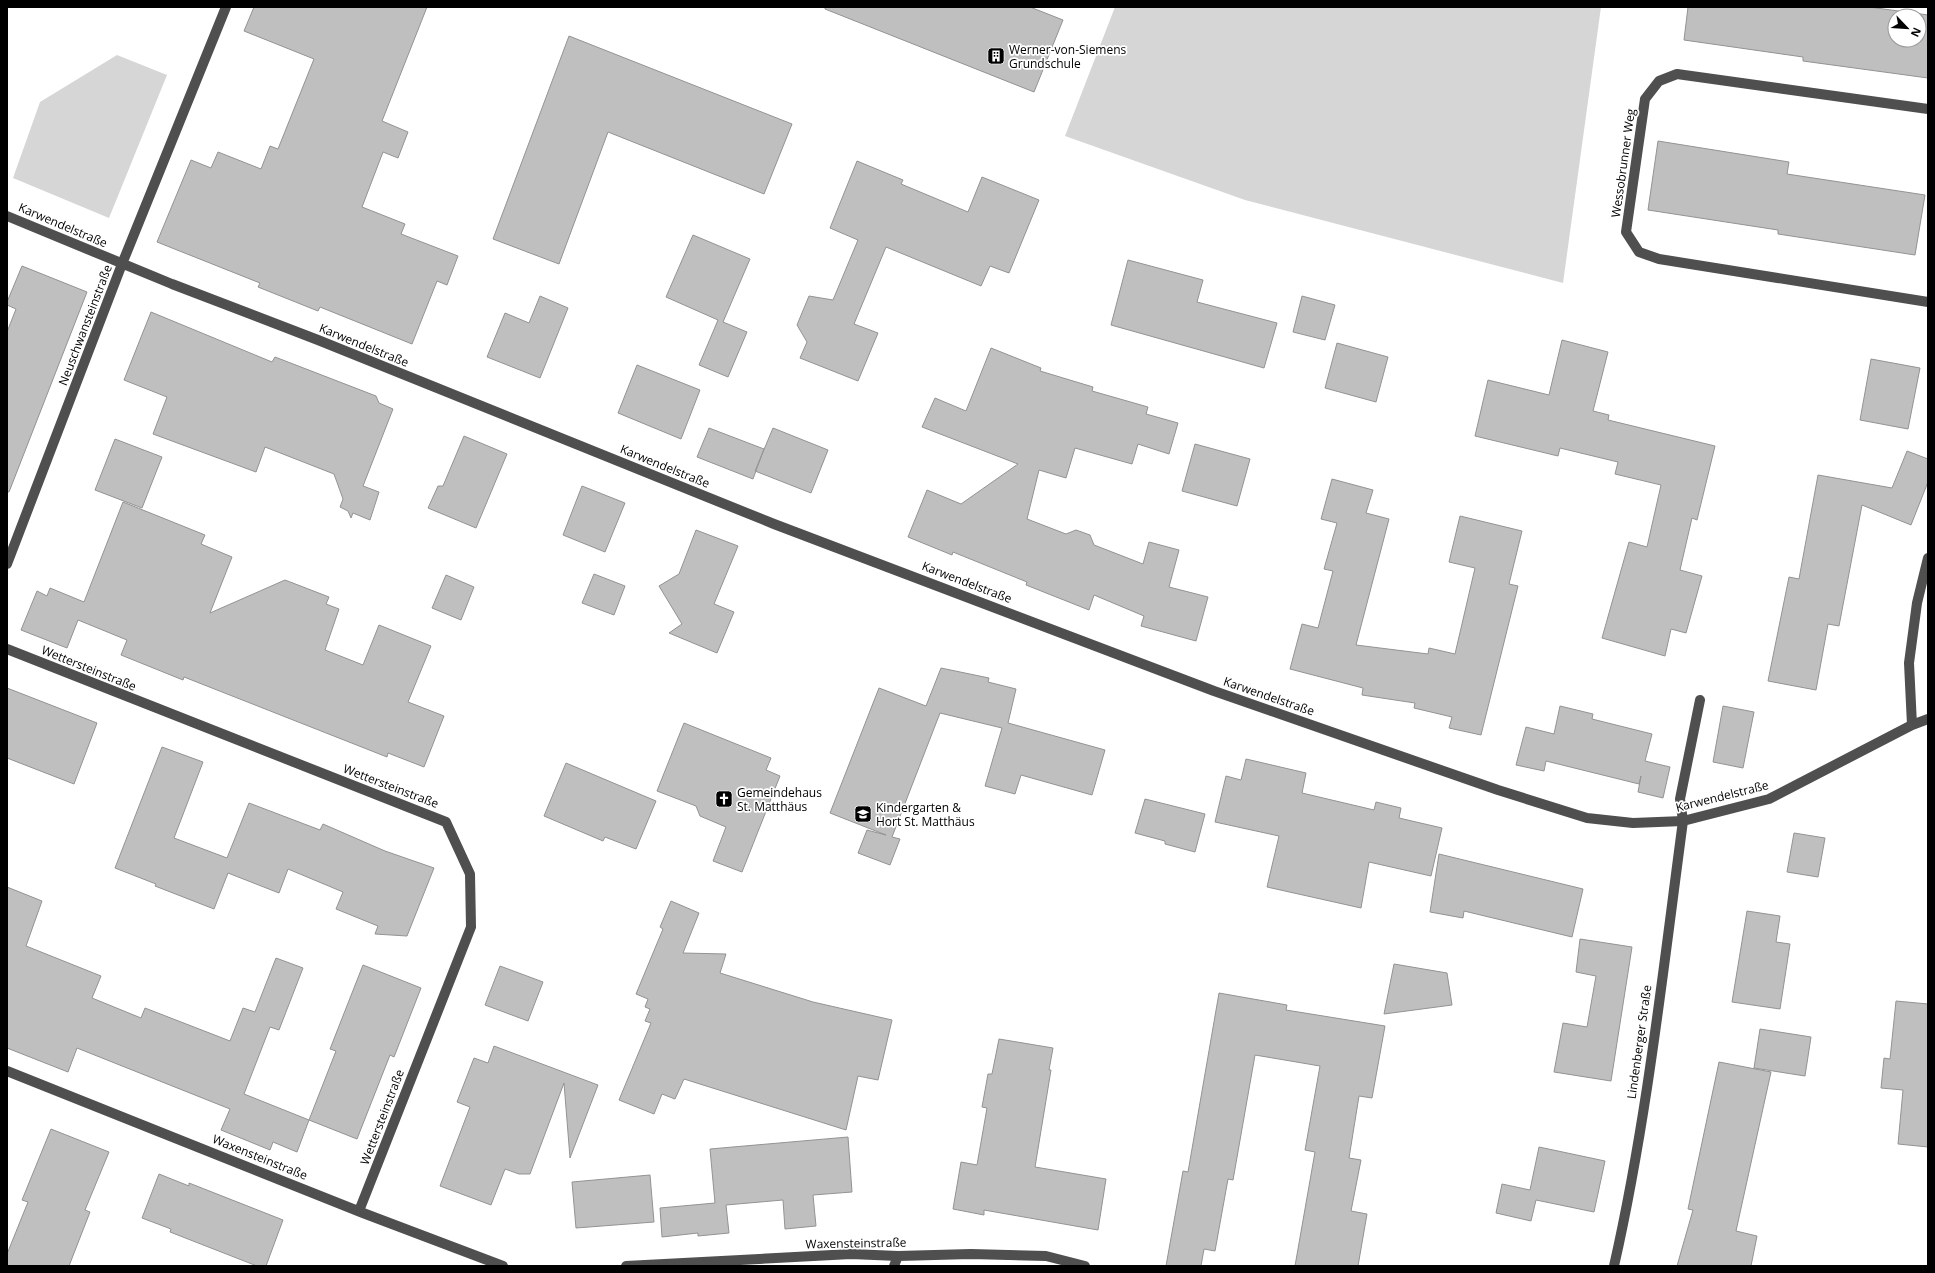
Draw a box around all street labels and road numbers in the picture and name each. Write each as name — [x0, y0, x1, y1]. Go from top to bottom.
street label: Wessobrunner Weg — [1607, 107, 1639, 219]
street label: Karwendelstraße — [16, 199, 110, 252]
street label: Neuschwansteinstraße — [54, 262, 116, 388]
street label: Karwendelstraße — [317, 319, 412, 371]
street label: Karwendelstraße — [618, 440, 713, 492]
street label: Karwendelstraße — [920, 557, 1015, 607]
street label: Wettersteinstraße — [39, 641, 139, 695]
street label: Karwendelstraße — [1221, 672, 1317, 720]
street label: Wettersteinstraße — [341, 760, 441, 812]
street label: Karwendelstraße — [1674, 776, 1770, 816]
street label: Lindenberger Straße — [1623, 984, 1655, 1100]
street label: Wettersteinstraße — [356, 1067, 408, 1167]
street label: Waxensteinstraße — [210, 1130, 310, 1184]
street label: Waxensteinstraße — [805, 1234, 907, 1252]

